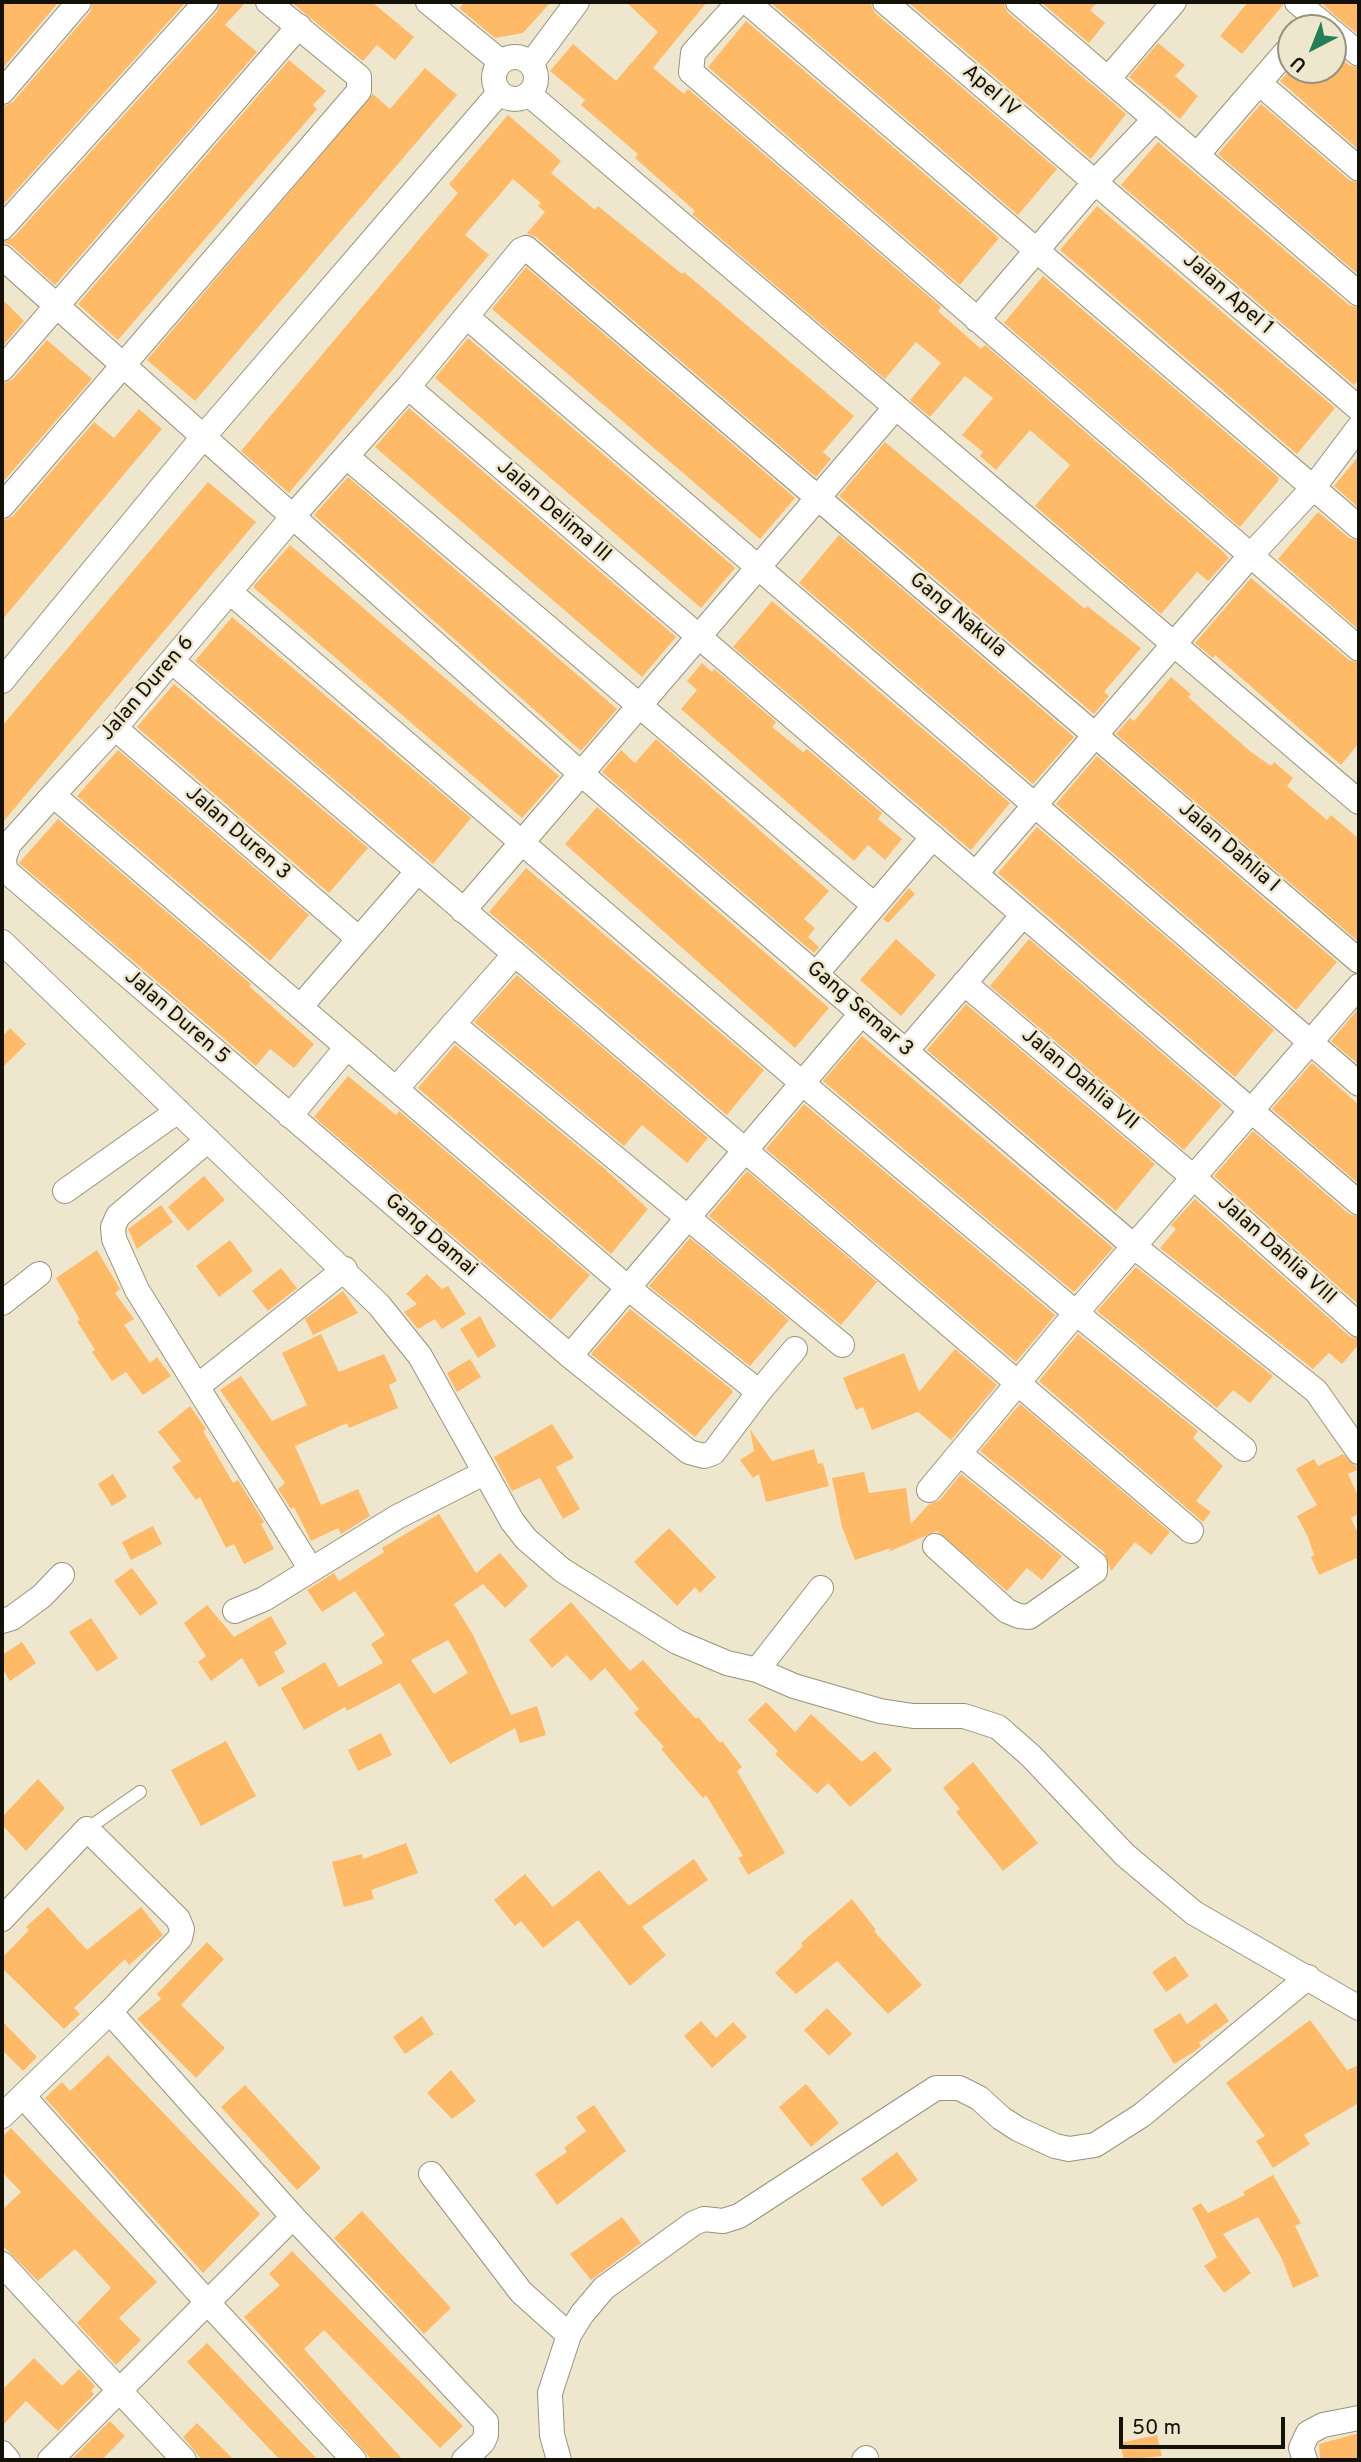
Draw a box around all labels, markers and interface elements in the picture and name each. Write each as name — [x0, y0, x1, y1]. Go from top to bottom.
north arrow — [1277, 14, 1347, 84]
text: U — [1286, 50, 1312, 77]
street label: Apel IV — [956, 60, 1024, 124]
street label: Jalan Apel 1 — [1176, 249, 1278, 341]
street label: Jalan Delima III — [490, 455, 616, 569]
street label: Gang Nakula — [903, 568, 1011, 664]
street label: Jalan Duren 6 — [96, 631, 200, 747]
street label: Jalan Duren 3 — [179, 782, 295, 886]
street label: Jalan Dahlia I — [1172, 797, 1284, 899]
street label: Gang Semar 3 — [800, 957, 918, 1063]
street label: Jalan Duren 5 — [118, 965, 234, 1071]
street label: Jalan Dahlia VII — [1015, 1024, 1143, 1136]
street label: Gang Damai — [379, 1189, 481, 1283]
street label: Jalan Dahlia VIII — [1211, 1191, 1341, 1311]
scale bar — [1123, 2402, 1289, 2446]
text: 50 m — [1132, 2415, 1181, 2442]

